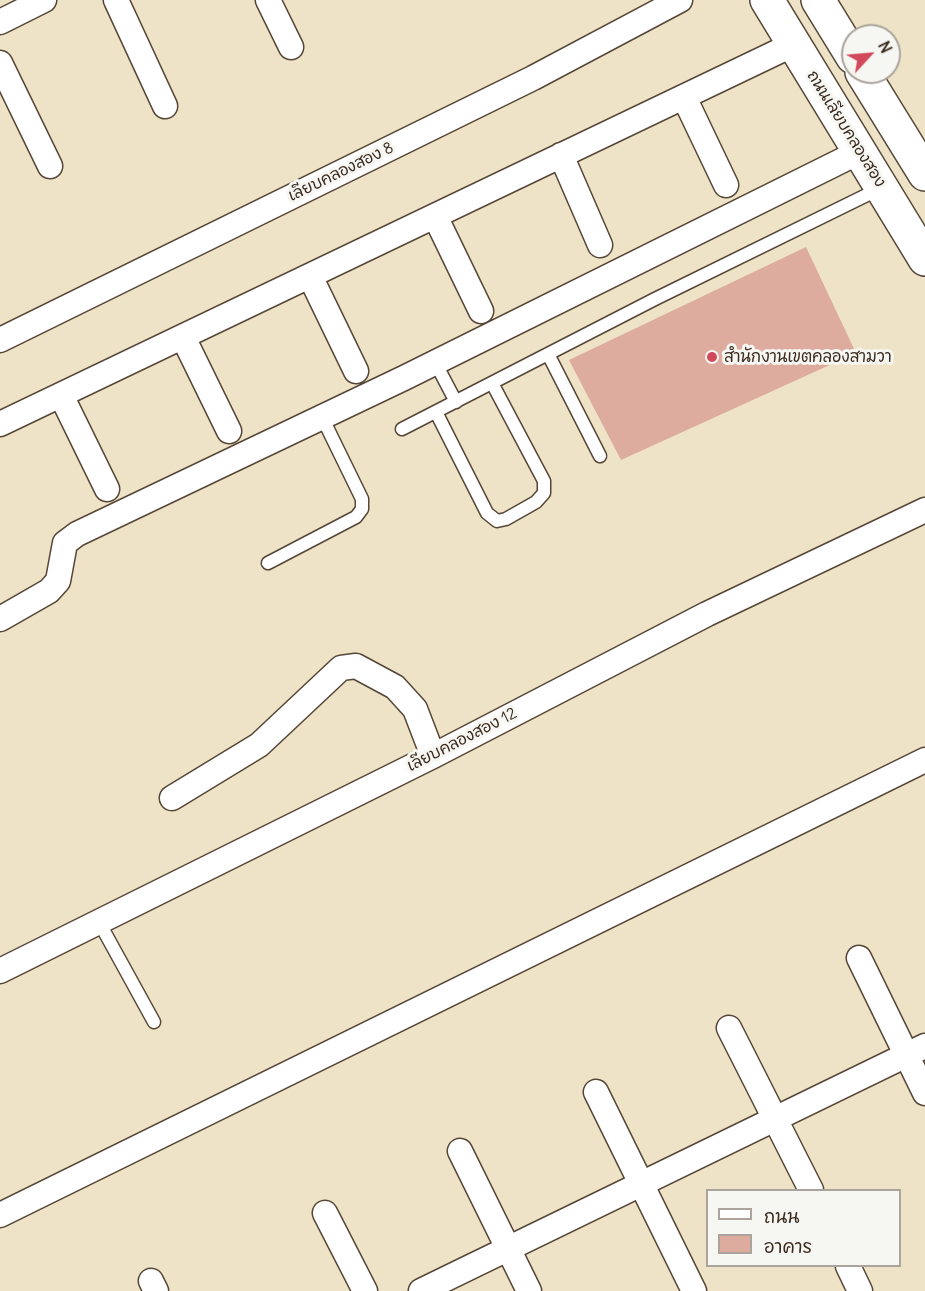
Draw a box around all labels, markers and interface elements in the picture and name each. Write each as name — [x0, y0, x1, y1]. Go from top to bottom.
north arrow — [841, 24, 901, 84]
text: N — [874, 38, 897, 56]
street label: ถนนเลียบคลองสอง — [802, 67, 890, 191]
street label: เลียบคลองสอง 8 — [285, 138, 397, 206]
place label: สำนักงานเขตคลองสามวา — [724, 347, 892, 367]
marker: สำนักงานเขตคลองสามวา — [705, 350, 719, 364]
street label: เลียบคลองสอง 12 — [404, 704, 520, 776]
legend — [706, 1189, 901, 1267]
text: ถนน — [764, 1205, 799, 1228]
text: อาคาร — [764, 1235, 812, 1258]

